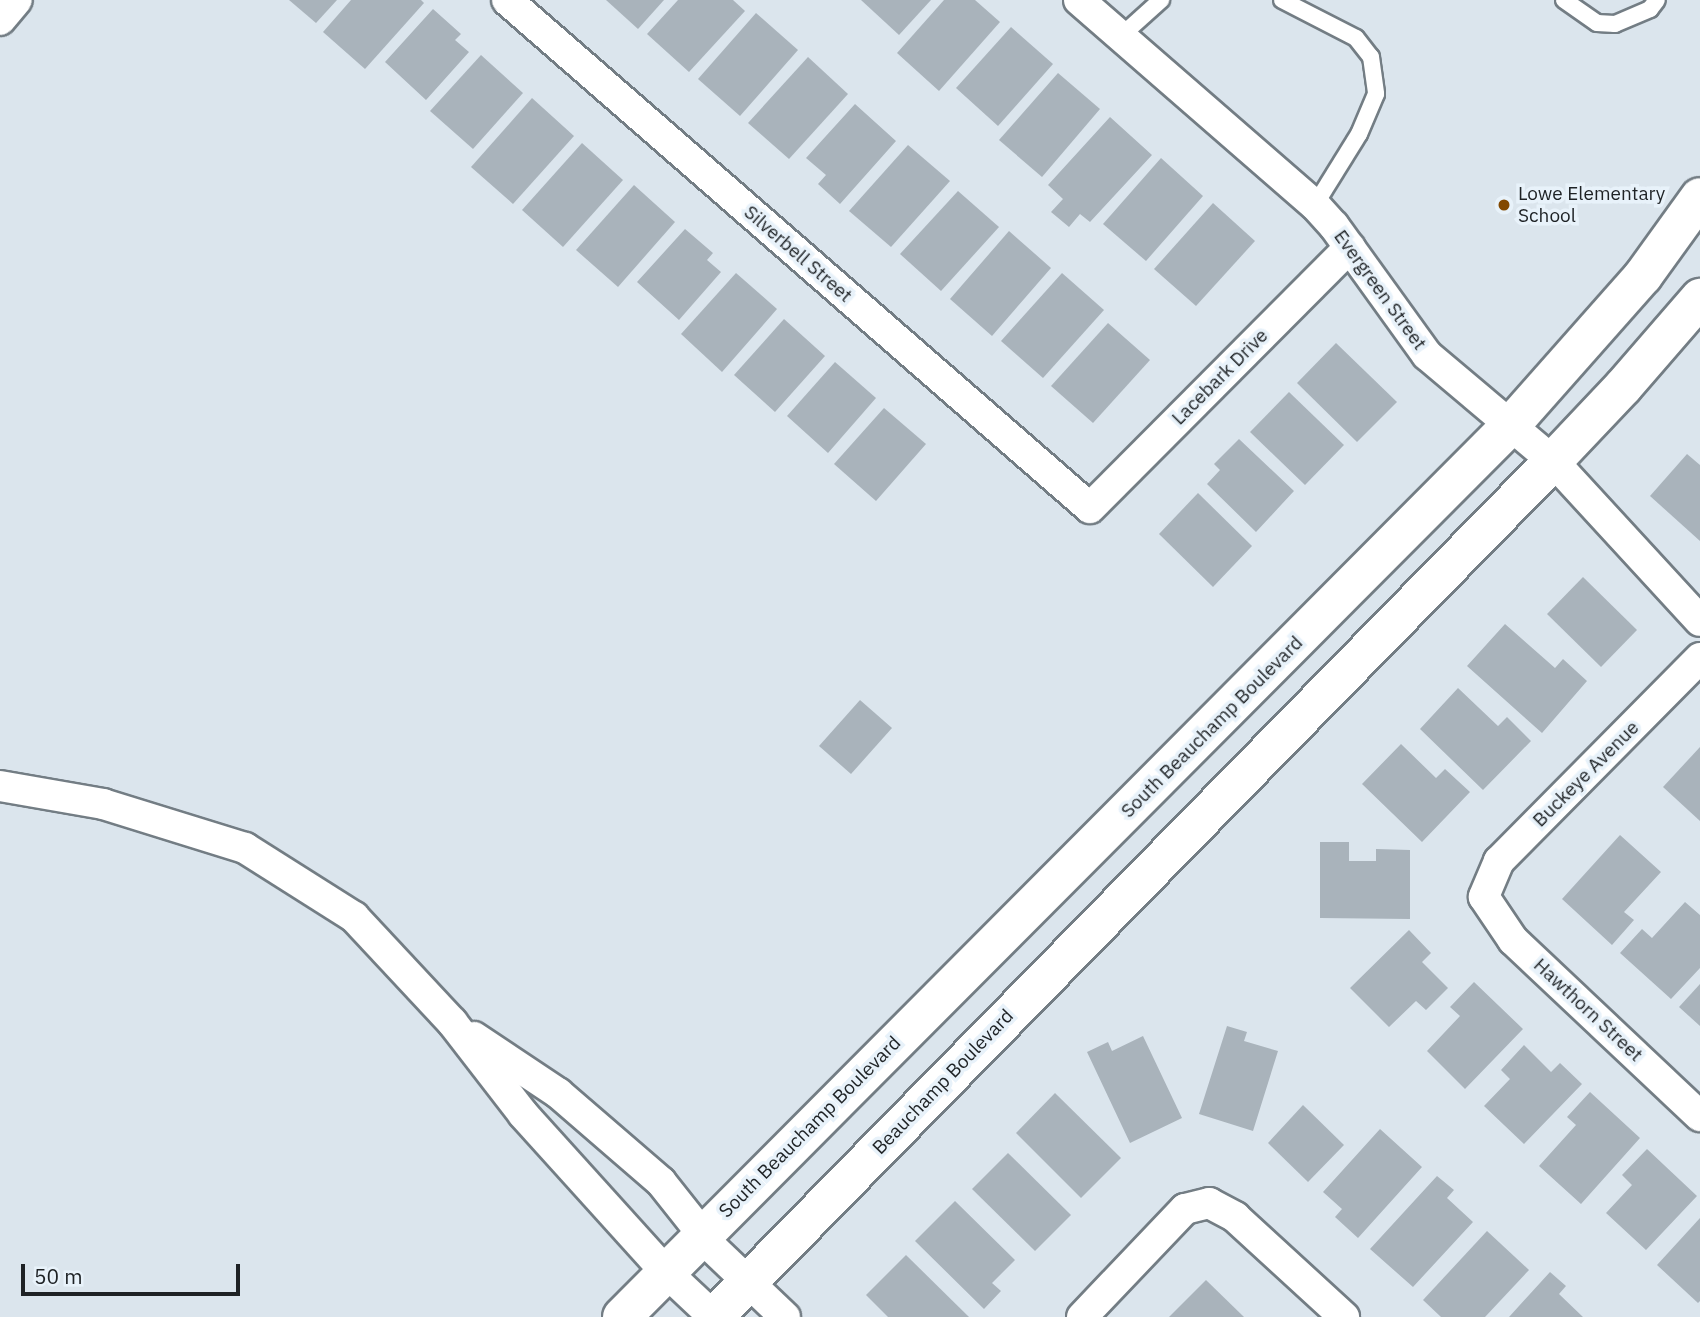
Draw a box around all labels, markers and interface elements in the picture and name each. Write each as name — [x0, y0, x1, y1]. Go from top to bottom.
place label: Lowe Elementary School — [1518, 183, 1665, 227]
marker: Lowe Elementary School — [1496, 197, 1512, 213]
street label: Silverbell Street — [739, 201, 857, 307]
street label: Evergreen Street — [1329, 226, 1431, 354]
street label: Lacebark Drive — [1167, 324, 1273, 430]
street label: South Beauchamp Boulevard — [1117, 632, 1307, 822]
street label: Buckeye Avenue — [1528, 716, 1644, 832]
street label: Hawthorn Street — [1529, 954, 1647, 1066]
street label: Beauchamp Boulevard — [868, 1005, 1018, 1159]
street label: South Beauchamp Boulevard — [715, 1032, 905, 1222]
scale bar — [24, 1250, 243, 1294]
text: 50 m — [34, 1262, 83, 1290]

